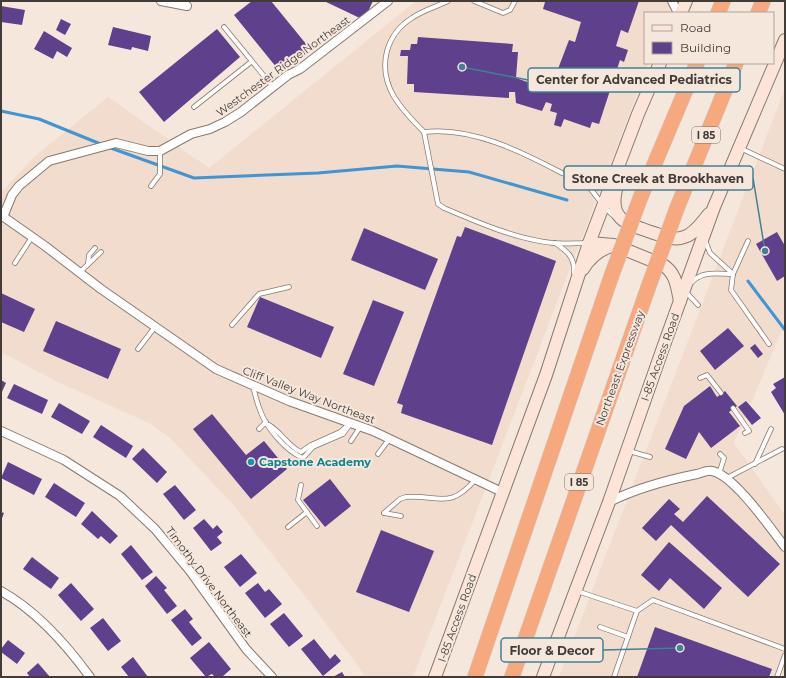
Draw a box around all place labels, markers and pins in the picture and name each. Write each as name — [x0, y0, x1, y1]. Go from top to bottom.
callout: Center for Advanced Pediatrics — [528, 68, 740, 92]
callout: Stone Creek at Brookhaven — [564, 166, 753, 190]
place label: Capstone Academy — [259, 455, 371, 469]
marker: Capstone Academy — [246, 457, 256, 467]
callout: Floor & Decor — [501, 638, 603, 662]

